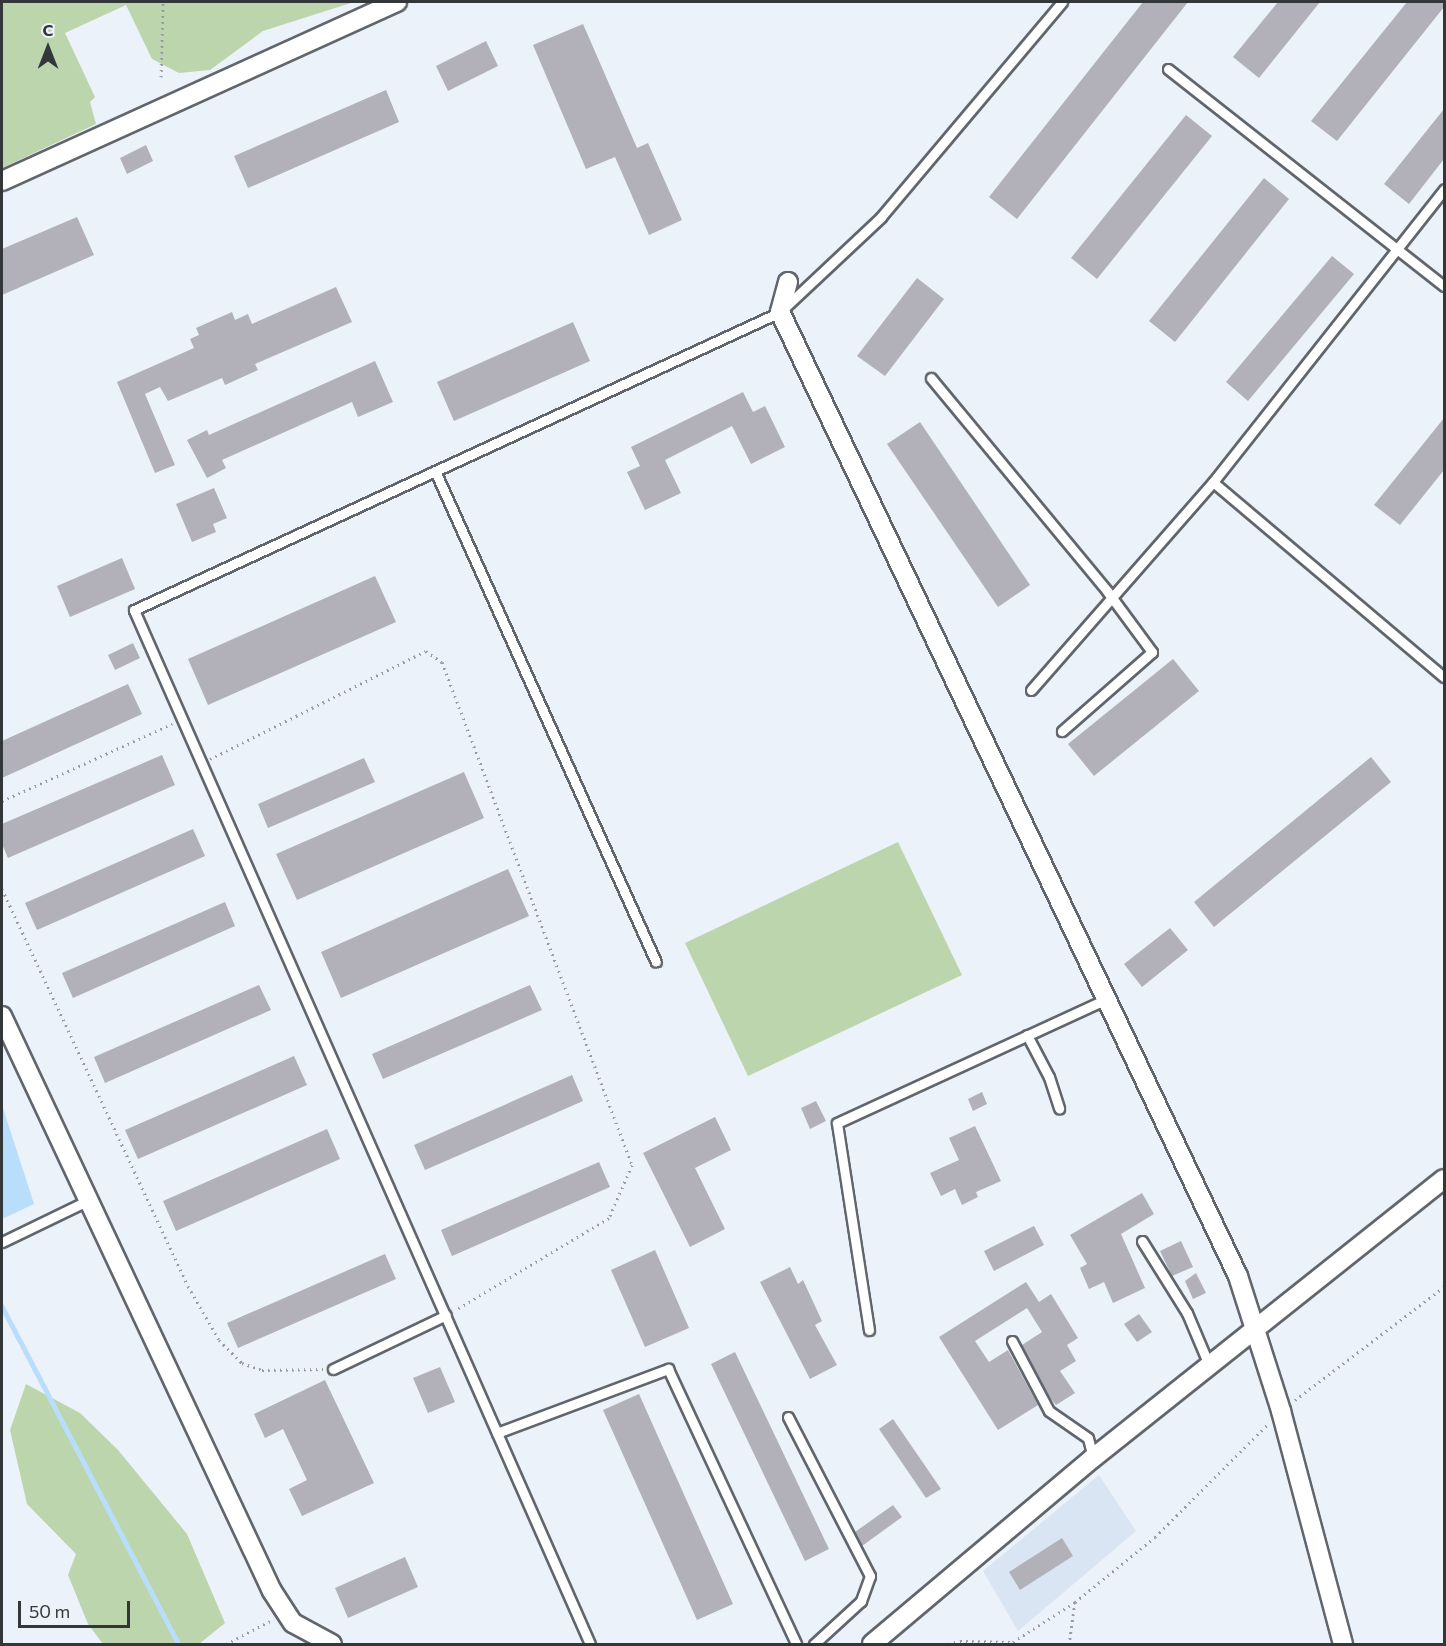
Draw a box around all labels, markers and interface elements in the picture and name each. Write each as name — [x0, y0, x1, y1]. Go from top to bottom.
north arrow — [18, 18, 78, 78]
text: С — [43, 20, 53, 39]
scale bar — [21, 1589, 134, 1627]
text: 50 m — [29, 1600, 70, 1622]

